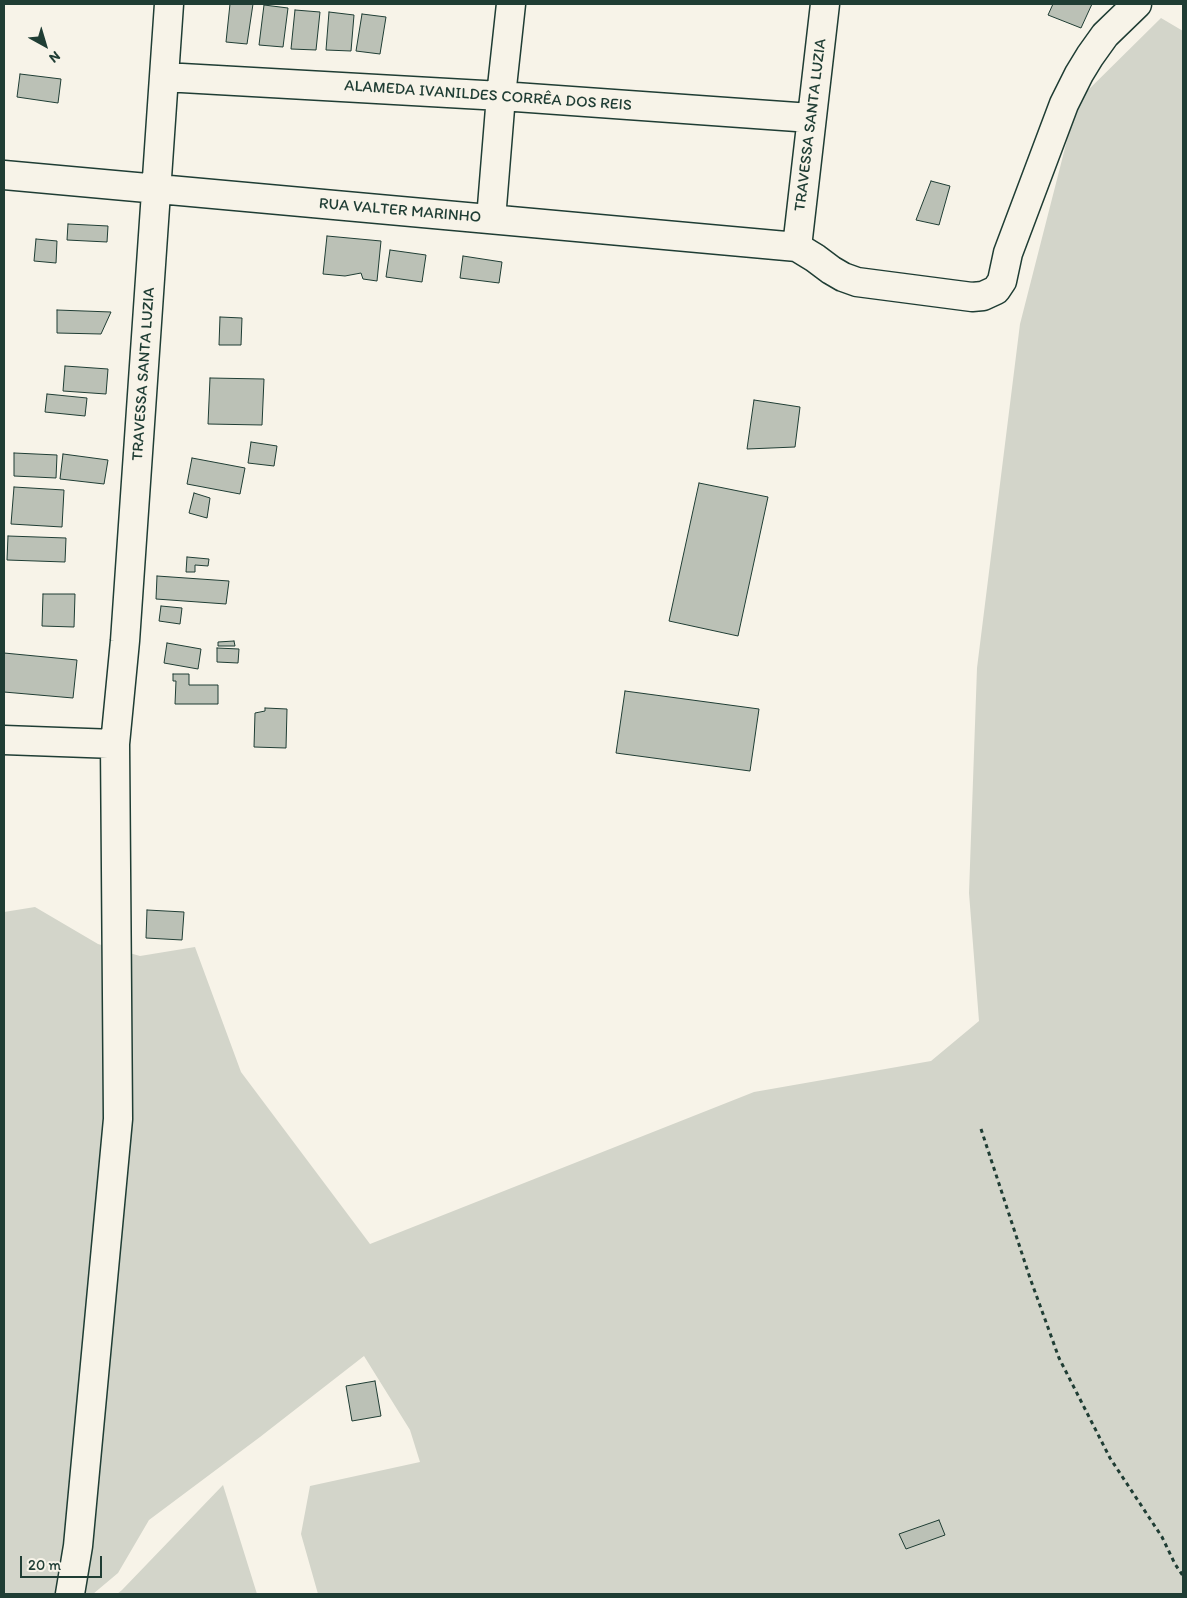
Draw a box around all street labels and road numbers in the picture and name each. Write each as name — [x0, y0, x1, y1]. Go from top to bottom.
street label: TRAVESSA SANTA LUZIA — [791, 38, 831, 212]
street label: ALAMEDA IVANILDES CORRÊA DOS REIS — [344, 76, 632, 116]
street label: RUA VALTER MARINHO — [318, 194, 482, 228]
street label: TRAVESSA SANTA LUZIA — [128, 287, 160, 461]

